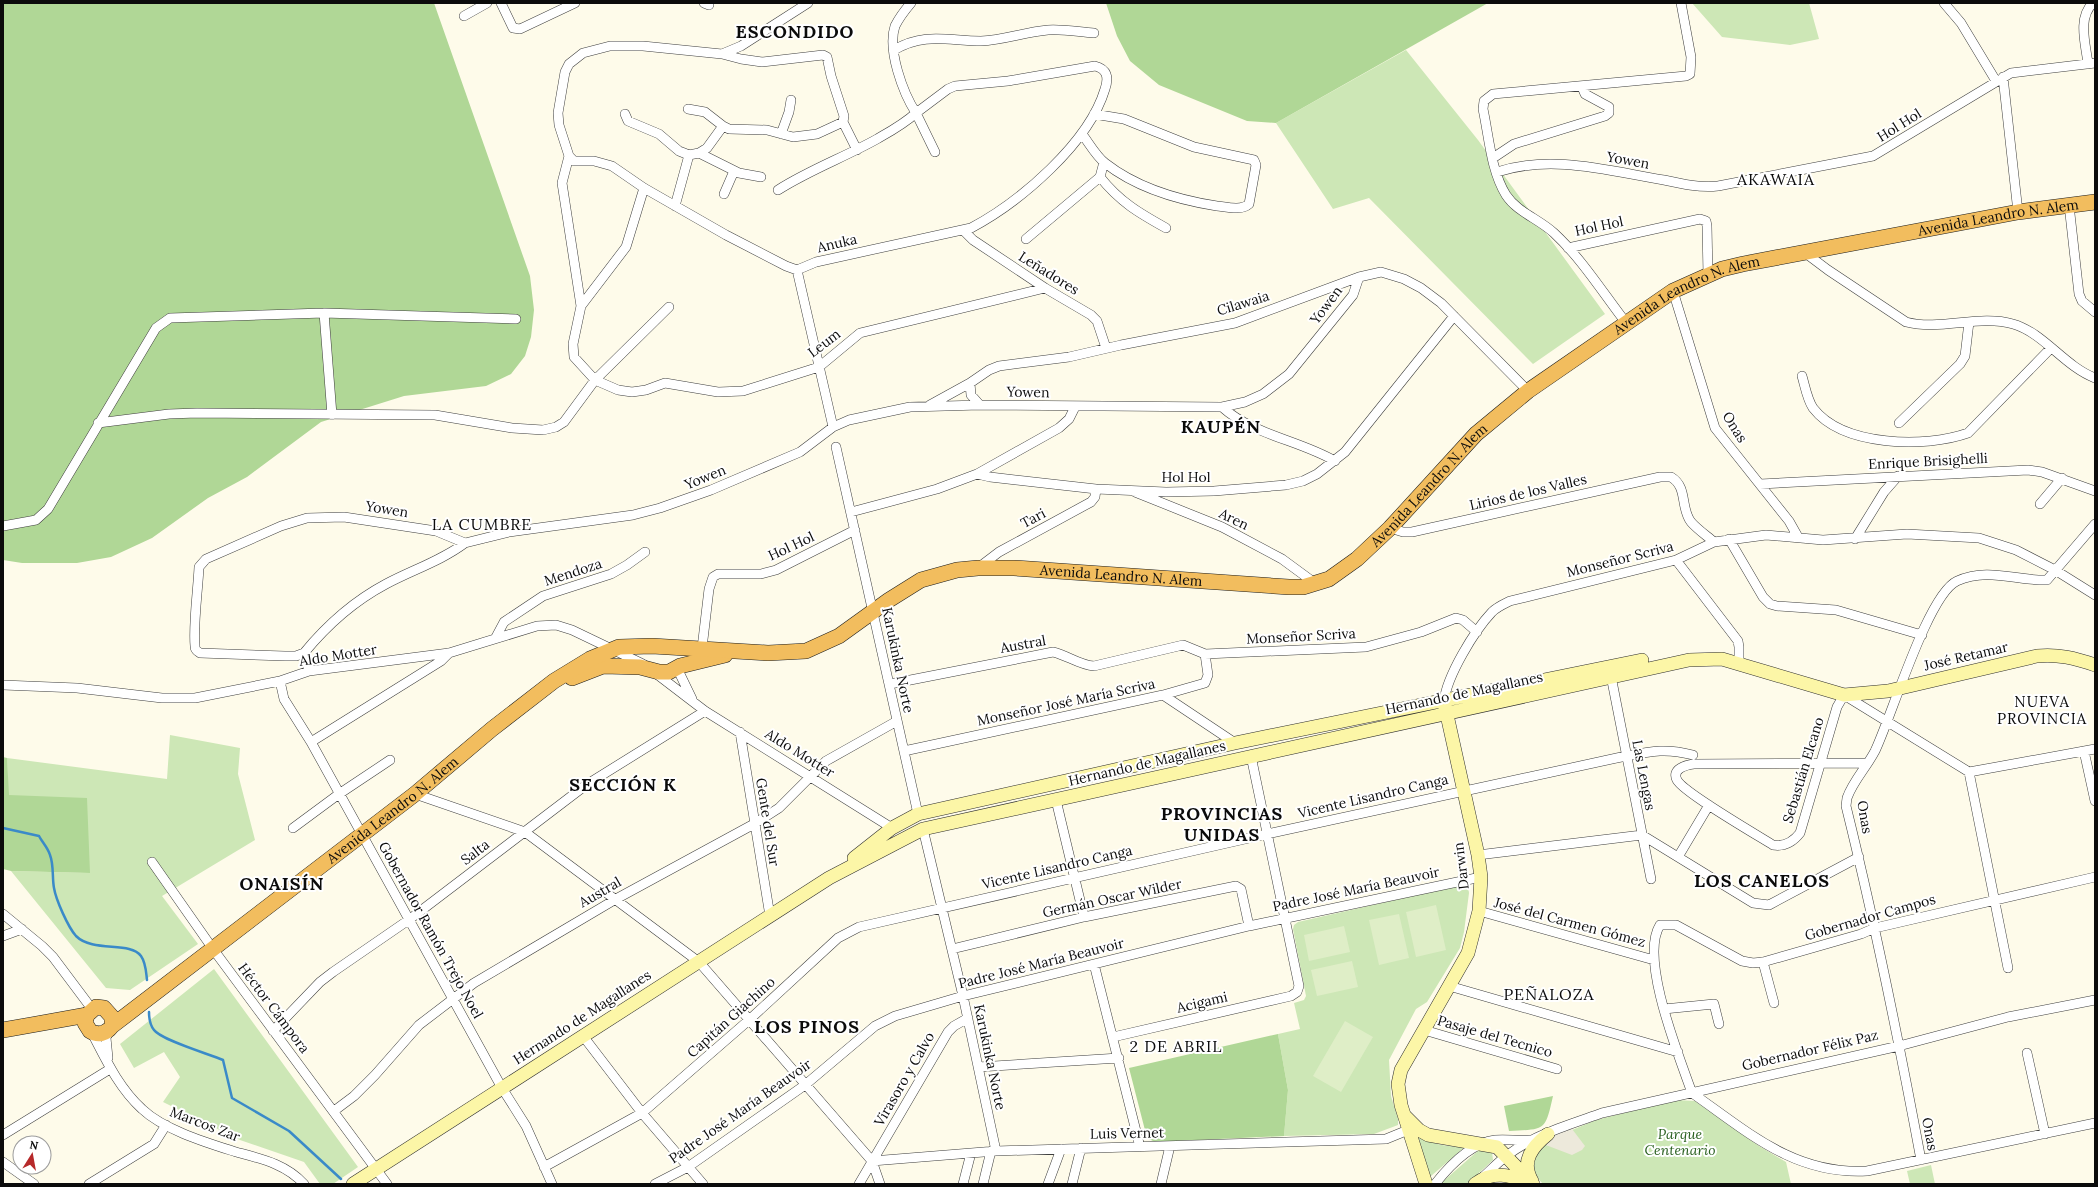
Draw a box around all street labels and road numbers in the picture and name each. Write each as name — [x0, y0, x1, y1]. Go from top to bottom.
street label: Hol Hol — [1873, 104, 1925, 146]
street label: Yowen — [1604, 147, 1651, 173]
street label: Avenida Leandro N. Alem — [1915, 195, 2080, 240]
street label: Hol Hol — [1573, 212, 1625, 240]
street label: Anuka — [814, 230, 859, 257]
street label: Leñadores — [1015, 247, 1083, 299]
street label: Avenida Leandro N. Alem — [1609, 252, 1762, 339]
street label: Yowen — [1305, 282, 1346, 328]
street label: Cilawaia — [1215, 286, 1271, 320]
street label: Leum — [804, 325, 844, 361]
street label: Yowen — [1005, 383, 1050, 401]
street label: Onas — [1719, 408, 1751, 446]
street label: Avenida Leandro N. Alem — [1366, 419, 1491, 551]
street label: Enrique Brisighelli — [1868, 449, 1988, 473]
street label: Yowen — [681, 460, 729, 494]
street label: Hol Hol — [1162, 468, 1211, 486]
street label: Lirios de los Valles — [1468, 470, 1588, 514]
street label: Yowen — [363, 497, 410, 521]
street label: Tari — [1017, 504, 1049, 532]
street label: Aren — [1215, 504, 1252, 534]
street label: Hol Hol — [765, 527, 817, 564]
street label: Monseñor Scriva — [1565, 537, 1675, 581]
street label: Mendoza — [542, 554, 604, 590]
street label: Avenida Leandro N. Alem — [1038, 561, 1203, 590]
street label: Karukinka Norte — [878, 606, 918, 715]
street label: Monseñor Scriva — [1246, 624, 1356, 648]
street label: Austral — [998, 631, 1047, 657]
street label: José Retamar — [1921, 638, 2010, 675]
street label: Aldo Motter — [297, 640, 378, 670]
street label: Hernando de Magallanes — [1383, 667, 1545, 719]
street label: Monseñor José María Scriva — [975, 674, 1157, 730]
street label: Sebastián Elcano — [1778, 715, 1828, 825]
street label: Aldo Motter — [761, 724, 838, 781]
street label: Hernando de Magallanes — [1067, 736, 1227, 790]
street label: Las Lengas — [1628, 738, 1660, 812]
street label: Avenida Leandro N. Alem — [322, 752, 462, 868]
street label: Vicente Lisandro Canga — [1295, 770, 1450, 822]
street label: Gente del Sur — [752, 777, 784, 867]
street label: Onas — [1853, 799, 1877, 835]
street label: Salta — [457, 835, 493, 869]
street label: Gobernador Ramón Trejo Noel — [375, 838, 487, 1022]
street label: Vicente Lisandro Canga — [979, 841, 1134, 893]
street label: Darwin — [1449, 841, 1473, 891]
street label: Padre José María Beauvoir — [1271, 863, 1441, 915]
street label: Austral — [575, 873, 625, 912]
street label: Germán Oscar Wilder — [1041, 874, 1183, 922]
street label: Gobernador Campos — [1803, 890, 1937, 944]
street label: José del Carmen Gómez — [1491, 893, 1648, 951]
street label: Padre José María Beauvoir — [956, 934, 1126, 992]
street label: Héctor Cámpora — [234, 959, 314, 1057]
street label: Hernando de Magallanes — [510, 966, 654, 1068]
street label: Capitán Giachino — [683, 973, 779, 1061]
street label: Acigami — [1174, 987, 1229, 1017]
street label: Karukinka Norte — [970, 1003, 1010, 1112]
street label: Pasaje del Tecnico — [1435, 1011, 1555, 1061]
street label: Gobernador Félix Paz — [1740, 1026, 1880, 1074]
street label: Virasoro y Calvo — [869, 1029, 938, 1130]
street label: Padre José María Beauvoir — [665, 1055, 815, 1167]
street label: Marcos Zar — [167, 1102, 243, 1146]
street label: Onas — [1918, 1116, 1942, 1152]
street label: Luis Vernet — [1090, 1123, 1165, 1143]

